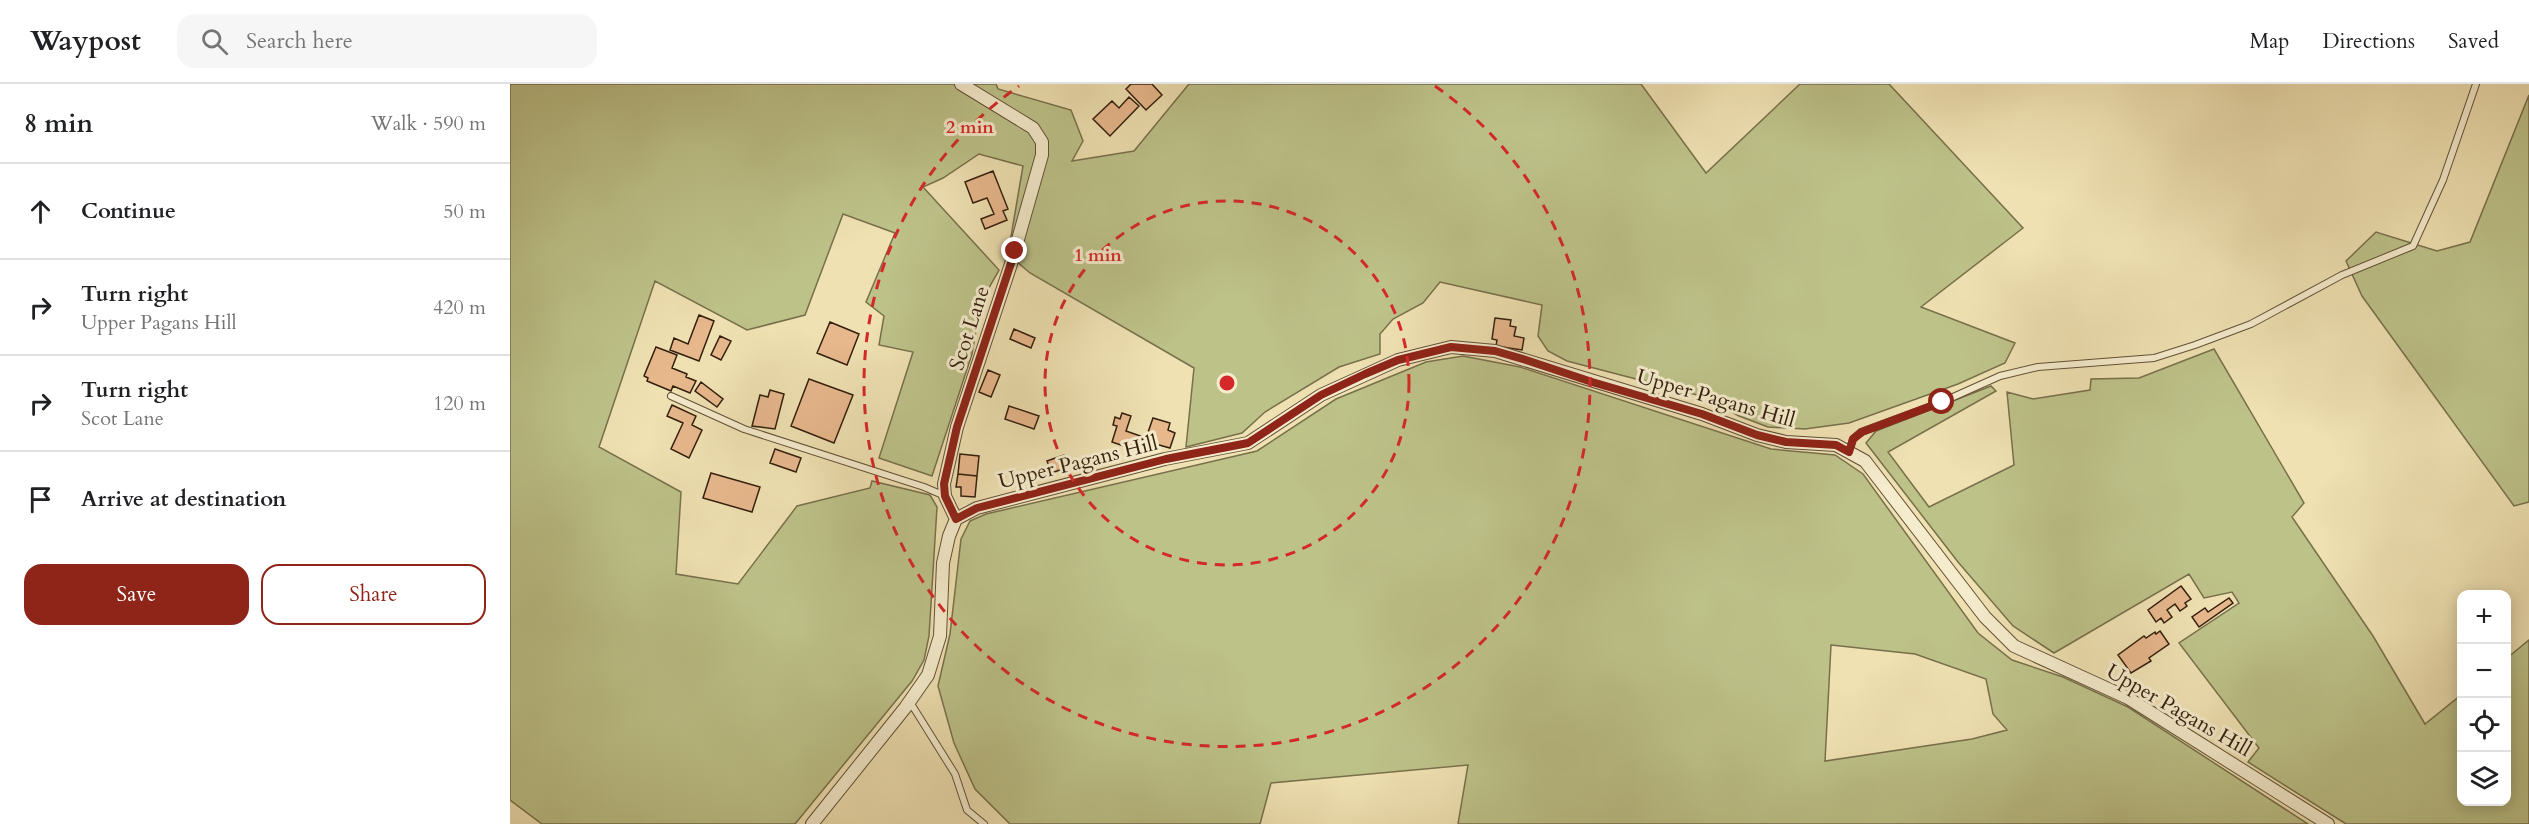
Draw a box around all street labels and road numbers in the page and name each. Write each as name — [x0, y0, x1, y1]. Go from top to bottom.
street label: Scot Lane — [942, 282, 997, 374]
street label: Upper Pagans Hill — [1633, 362, 1798, 435]
street label: Upper Pagans Hill — [995, 429, 1161, 496]
street label: Upper Pagans Hill — [2101, 657, 2257, 764]

